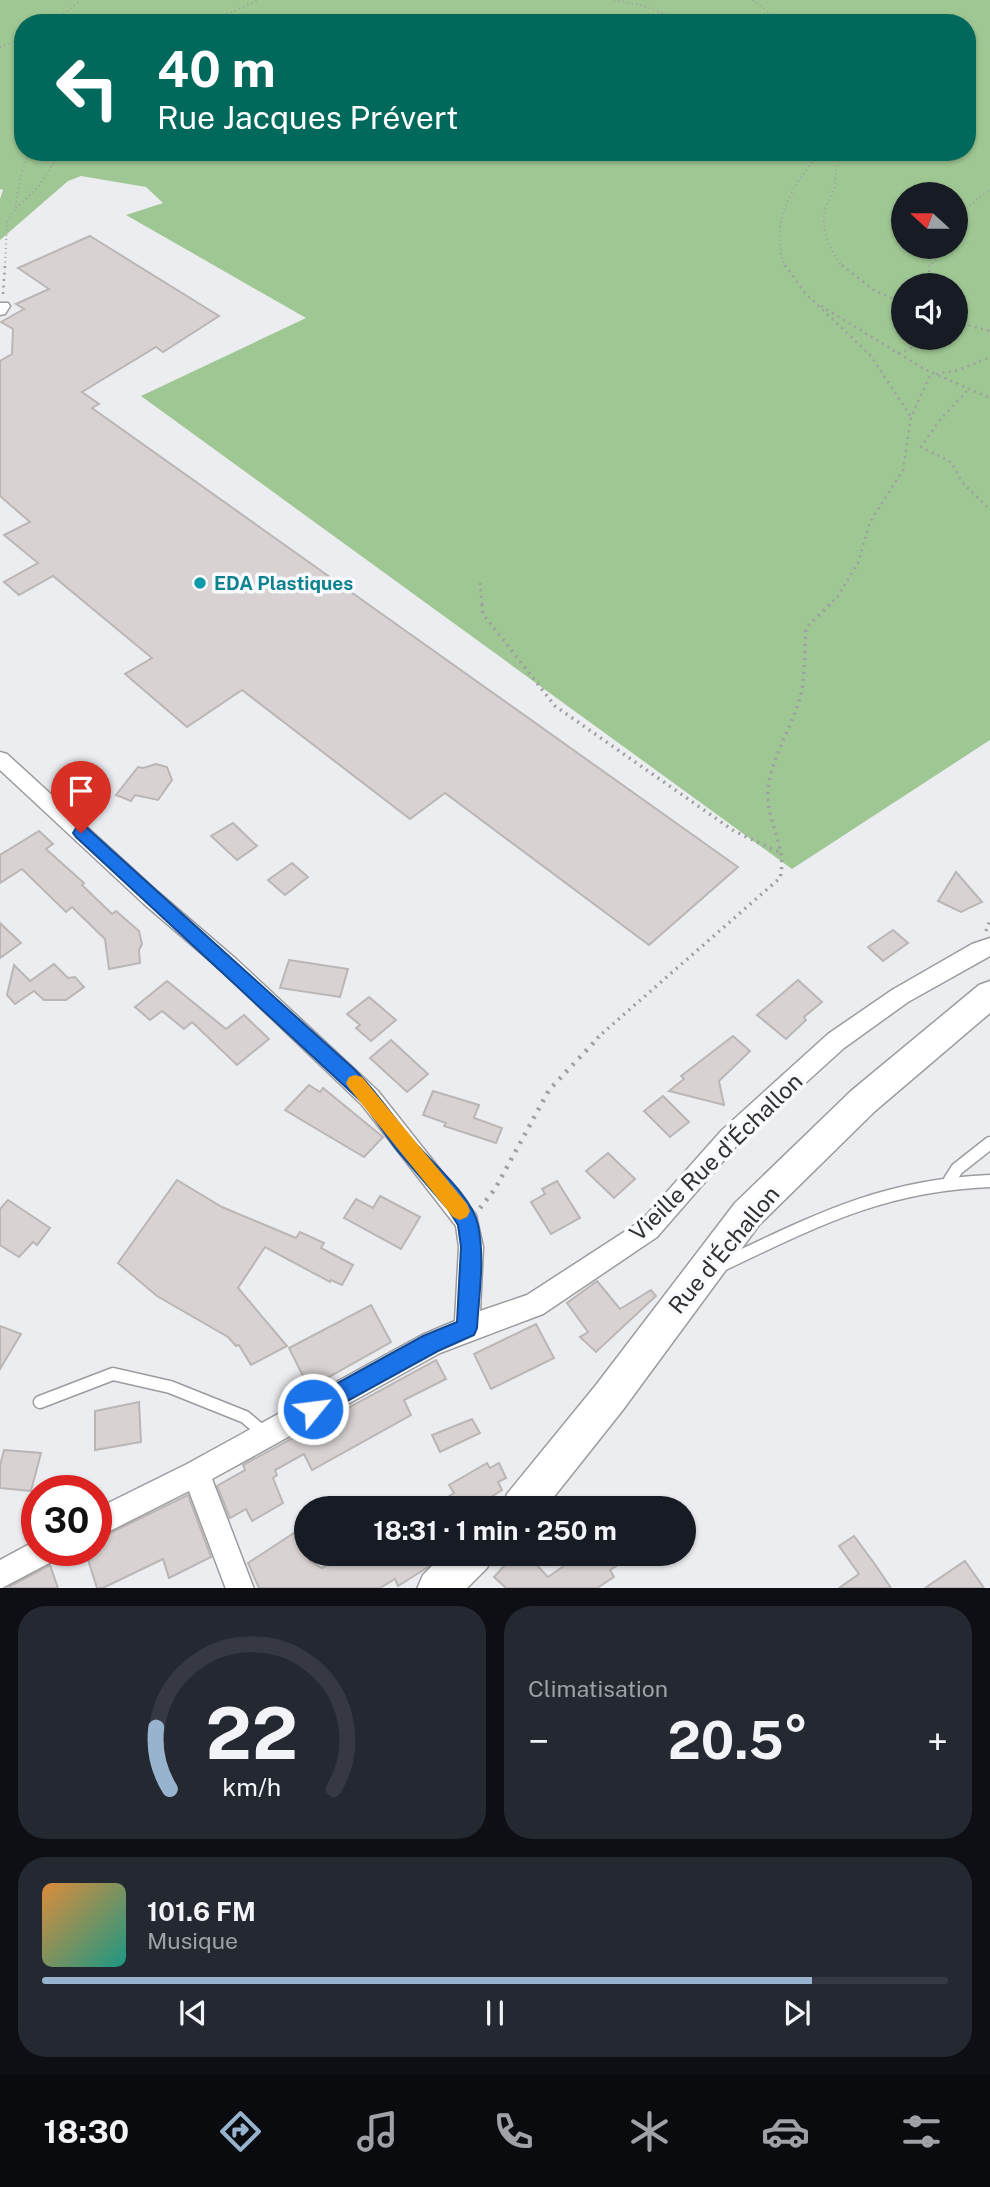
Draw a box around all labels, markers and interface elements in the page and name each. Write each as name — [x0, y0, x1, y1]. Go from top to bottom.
text: 40 m — [157, 40, 276, 98]
icon: left — [42, 42, 133, 133]
text: Rue Jacques Prévert — [157, 99, 458, 136]
north arrow — [891, 182, 968, 259]
map controls — [891, 182, 968, 350]
button: sound — [891, 273, 968, 350]
place label: EDA Plastiques — [214, 572, 353, 594]
marker: EDA Plastiques — [192, 575, 208, 591]
pin — [51, 761, 111, 833]
icon: arrive — [62, 772, 100, 810]
street label: Vieille Rue d'Échallon — [624, 1067, 808, 1246]
street label: Rue d'Échallon — [663, 1181, 785, 1319]
position arrow — [276, 1372, 350, 1446]
speed limit sign: 30 — [21, 1475, 112, 1566]
text: 18:31 · 1 min · 250 m — [373, 1515, 617, 1546]
text: Climatisation — [528, 1675, 668, 1702]
text: 22 — [206, 1690, 298, 1775]
text: 20.5° — [668, 1710, 808, 1771]
text: − — [528, 1719, 549, 1764]
text: + — [927, 1719, 948, 1764]
text: km/h — [223, 1771, 281, 1801]
text: 101.6 FM — [147, 1896, 256, 1927]
text: Musique — [147, 1927, 238, 1954]
icon: previous — [174, 1994, 212, 2032]
icon: pause — [476, 1994, 514, 2032]
icon: next — [778, 1994, 816, 2032]
icon: directions — [216, 2107, 265, 2156]
icon: music — [353, 2107, 402, 2156]
icon: phone — [489, 2107, 538, 2156]
icon: climate — [625, 2107, 674, 2156]
icon: car — [761, 2107, 810, 2156]
icon: filters — [897, 2107, 946, 2156]
text: 18:30 — [44, 2113, 129, 2150]

